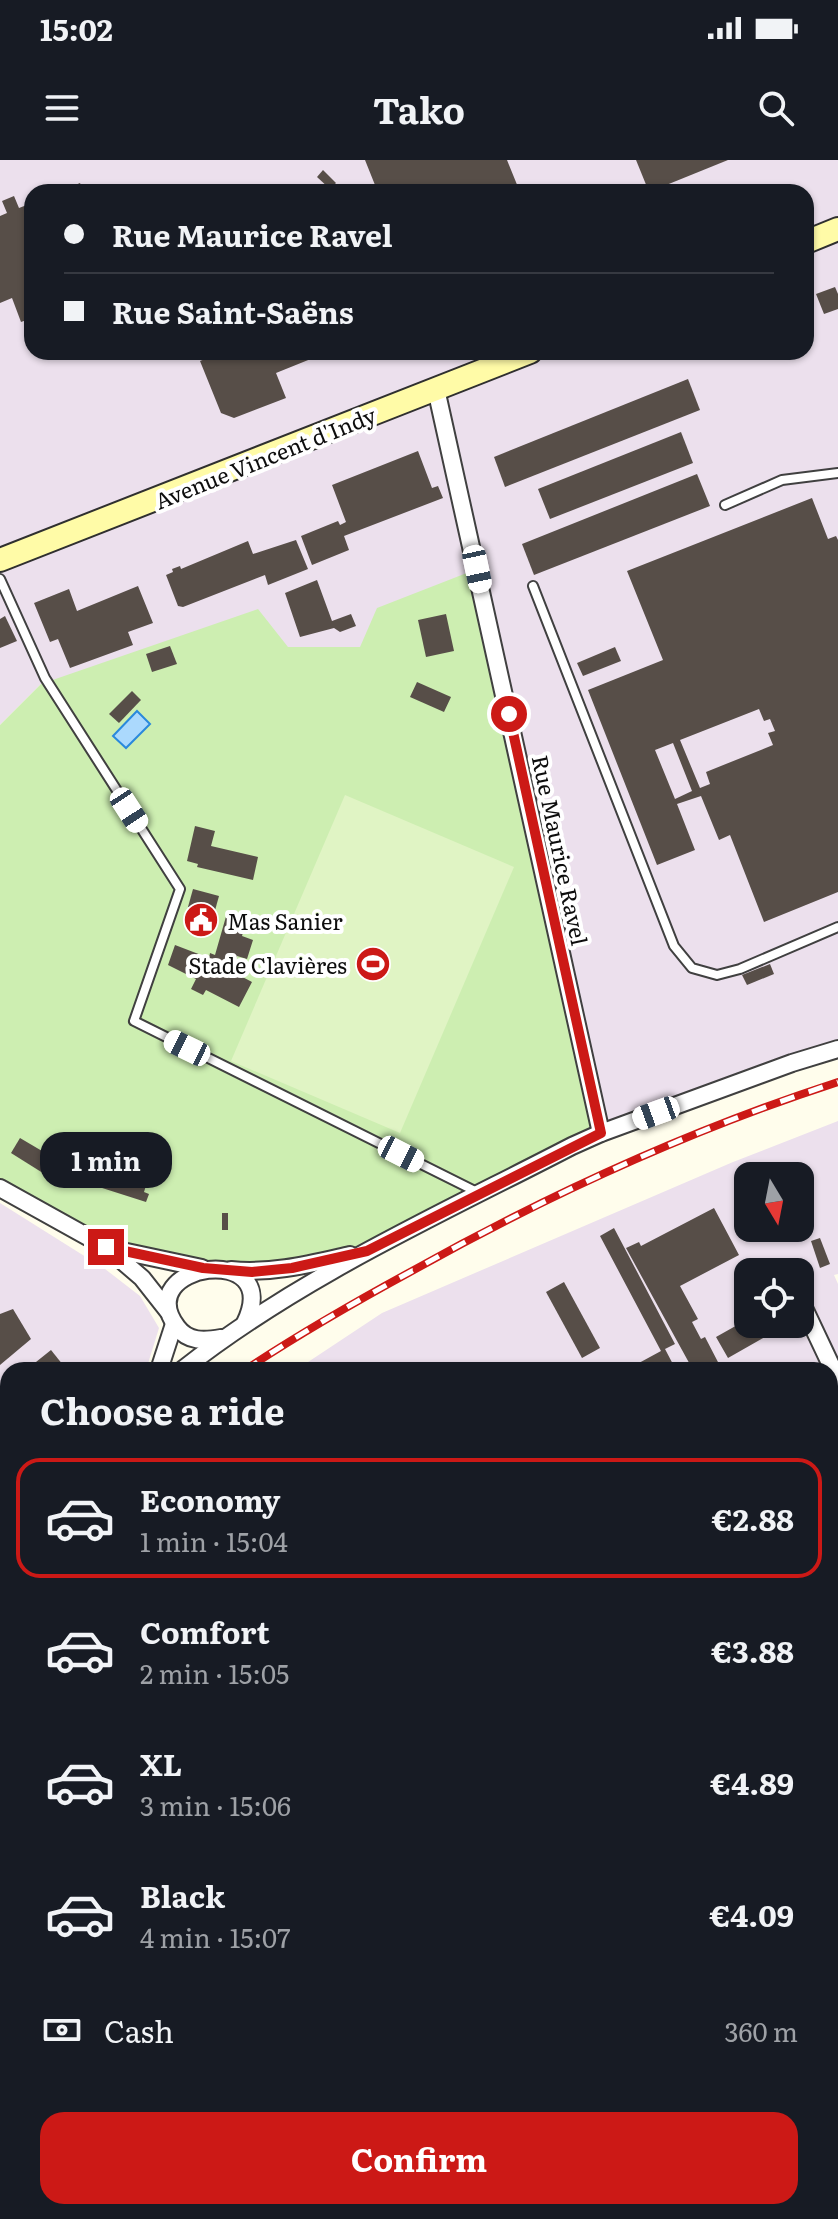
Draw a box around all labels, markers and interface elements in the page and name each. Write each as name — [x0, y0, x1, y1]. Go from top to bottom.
text: 15:02 — [40, 6, 113, 50]
text: Tako — [373, 82, 465, 135]
icon: menu — [40, 86, 84, 130]
icon: search — [754, 86, 798, 130]
text: Rue Maurice Ravel — [112, 212, 393, 256]
text: Rue Saint-Saëns — [112, 289, 354, 333]
street label: Avenue Vincent d'Indy — [149, 397, 381, 517]
car — [460, 543, 494, 595]
route start — [491, 696, 527, 732]
street label: Rue Maurice Ravel — [525, 752, 597, 948]
car — [106, 783, 152, 837]
public building icon: Mas Sanier — [182, 901, 220, 939]
place label: Mas Sanier — [227, 904, 343, 937]
sports icon: Stade Clavières — [354, 945, 392, 983]
place label: Stade Clavières — [188, 948, 347, 981]
car — [160, 1027, 214, 1069]
car — [629, 1094, 683, 1132]
callout: 1 min — [40, 1131, 172, 1187]
car — [374, 1132, 428, 1176]
text: 1 min — [71, 1140, 141, 1179]
north arrow — [734, 1162, 814, 1242]
map controls — [734, 1162, 814, 1338]
route end — [88, 1229, 124, 1265]
button: locate — [734, 1258, 814, 1338]
text: Choose a ride — [40, 1383, 285, 1436]
text: Economy — [140, 1477, 280, 1521]
icon: car — [44, 1482, 116, 1554]
text: €2.88 — [712, 1496, 794, 1540]
text: 1 min · 15:04 — [140, 1521, 288, 1560]
text: Comfort — [140, 1609, 270, 1653]
icon: car — [44, 1614, 116, 1686]
text: €3.88 — [711, 1628, 794, 1672]
text: 2 min · 15:05 — [140, 1653, 289, 1692]
text: XL — [140, 1741, 182, 1785]
icon: car — [44, 1746, 116, 1818]
text: €4.89 — [710, 1760, 794, 1804]
text: 3 min · 15:06 — [140, 1785, 291, 1824]
text: Black — [140, 1873, 225, 1917]
icon: car — [44, 1878, 116, 1950]
text: €4.09 — [709, 1892, 794, 1936]
text: 4 min · 15:07 — [140, 1917, 290, 1956]
icon: cash — [40, 2008, 84, 2052]
text: Cash — [104, 2008, 174, 2052]
text: 360 m — [724, 2011, 798, 2050]
button: Confirm — [40, 2112, 798, 2204]

